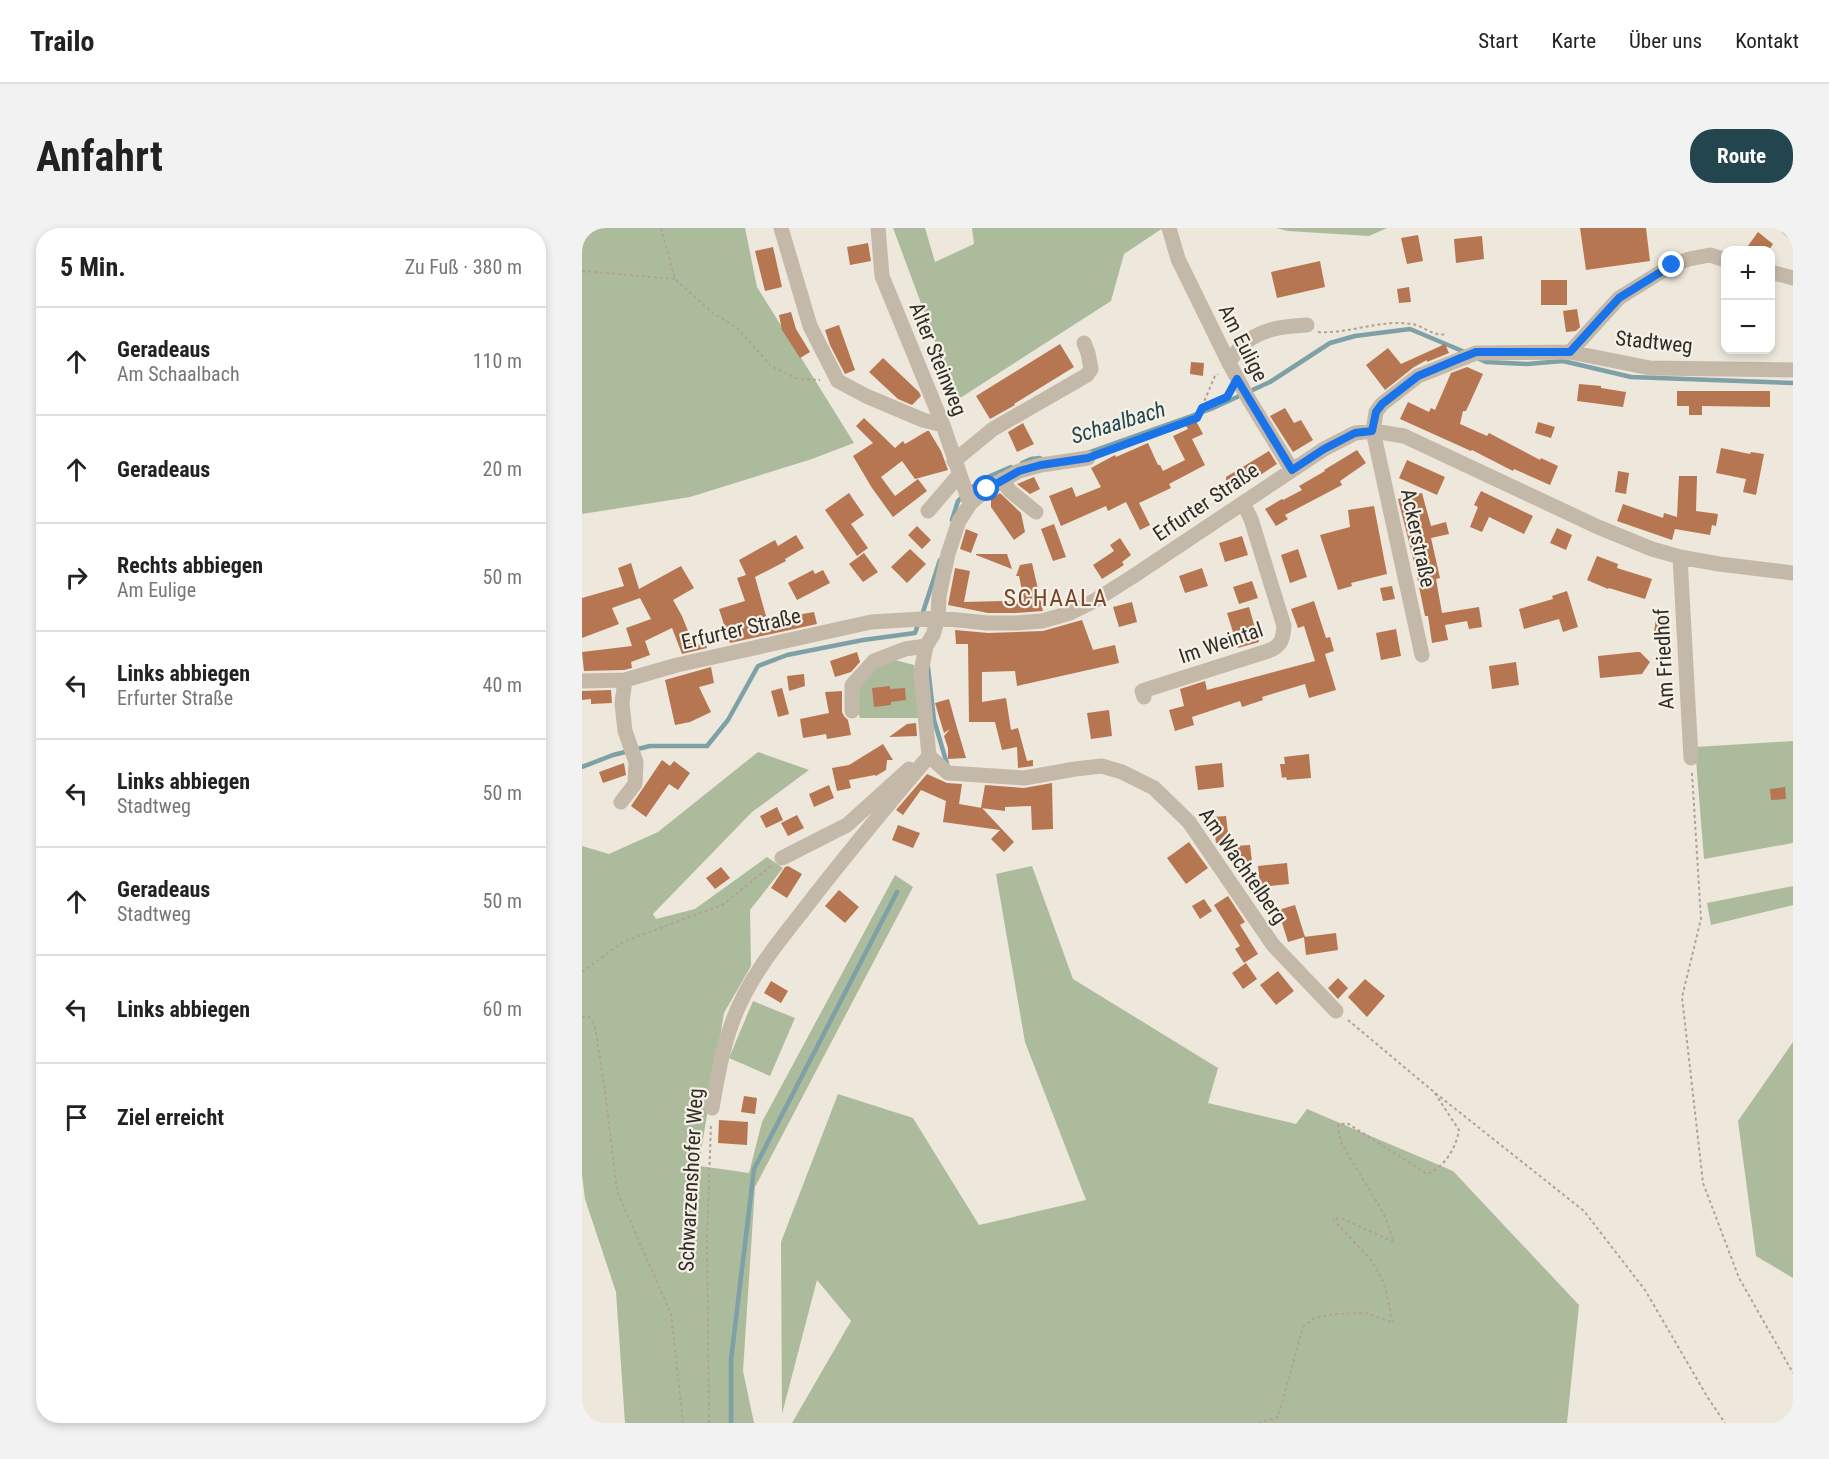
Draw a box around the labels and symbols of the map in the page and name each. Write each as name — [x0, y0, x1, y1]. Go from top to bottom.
route end — [1658, 251, 1684, 277]
street label: Alter Steinweg — [904, 299, 972, 419]
street label: Am Eulige — [1213, 301, 1273, 386]
street label: Stadtweg — [1614, 326, 1694, 358]
water label: Schaalbach — [1068, 396, 1168, 449]
street label: Erfurter Straße — [1149, 458, 1263, 546]
route start — [973, 475, 999, 501]
street label: Ackerstraße — [1396, 487, 1440, 590]
district label: SCHAALA — [1004, 584, 1108, 612]
street label: Erfurter Straße — [679, 604, 803, 654]
street label: Am Friedhof — [1649, 607, 1679, 710]
street label: Im Weintal — [1176, 617, 1266, 669]
street label: Am Wachtelberg — [1194, 803, 1292, 929]
street label: Schwarzenshofer Weg — [674, 1088, 708, 1272]

